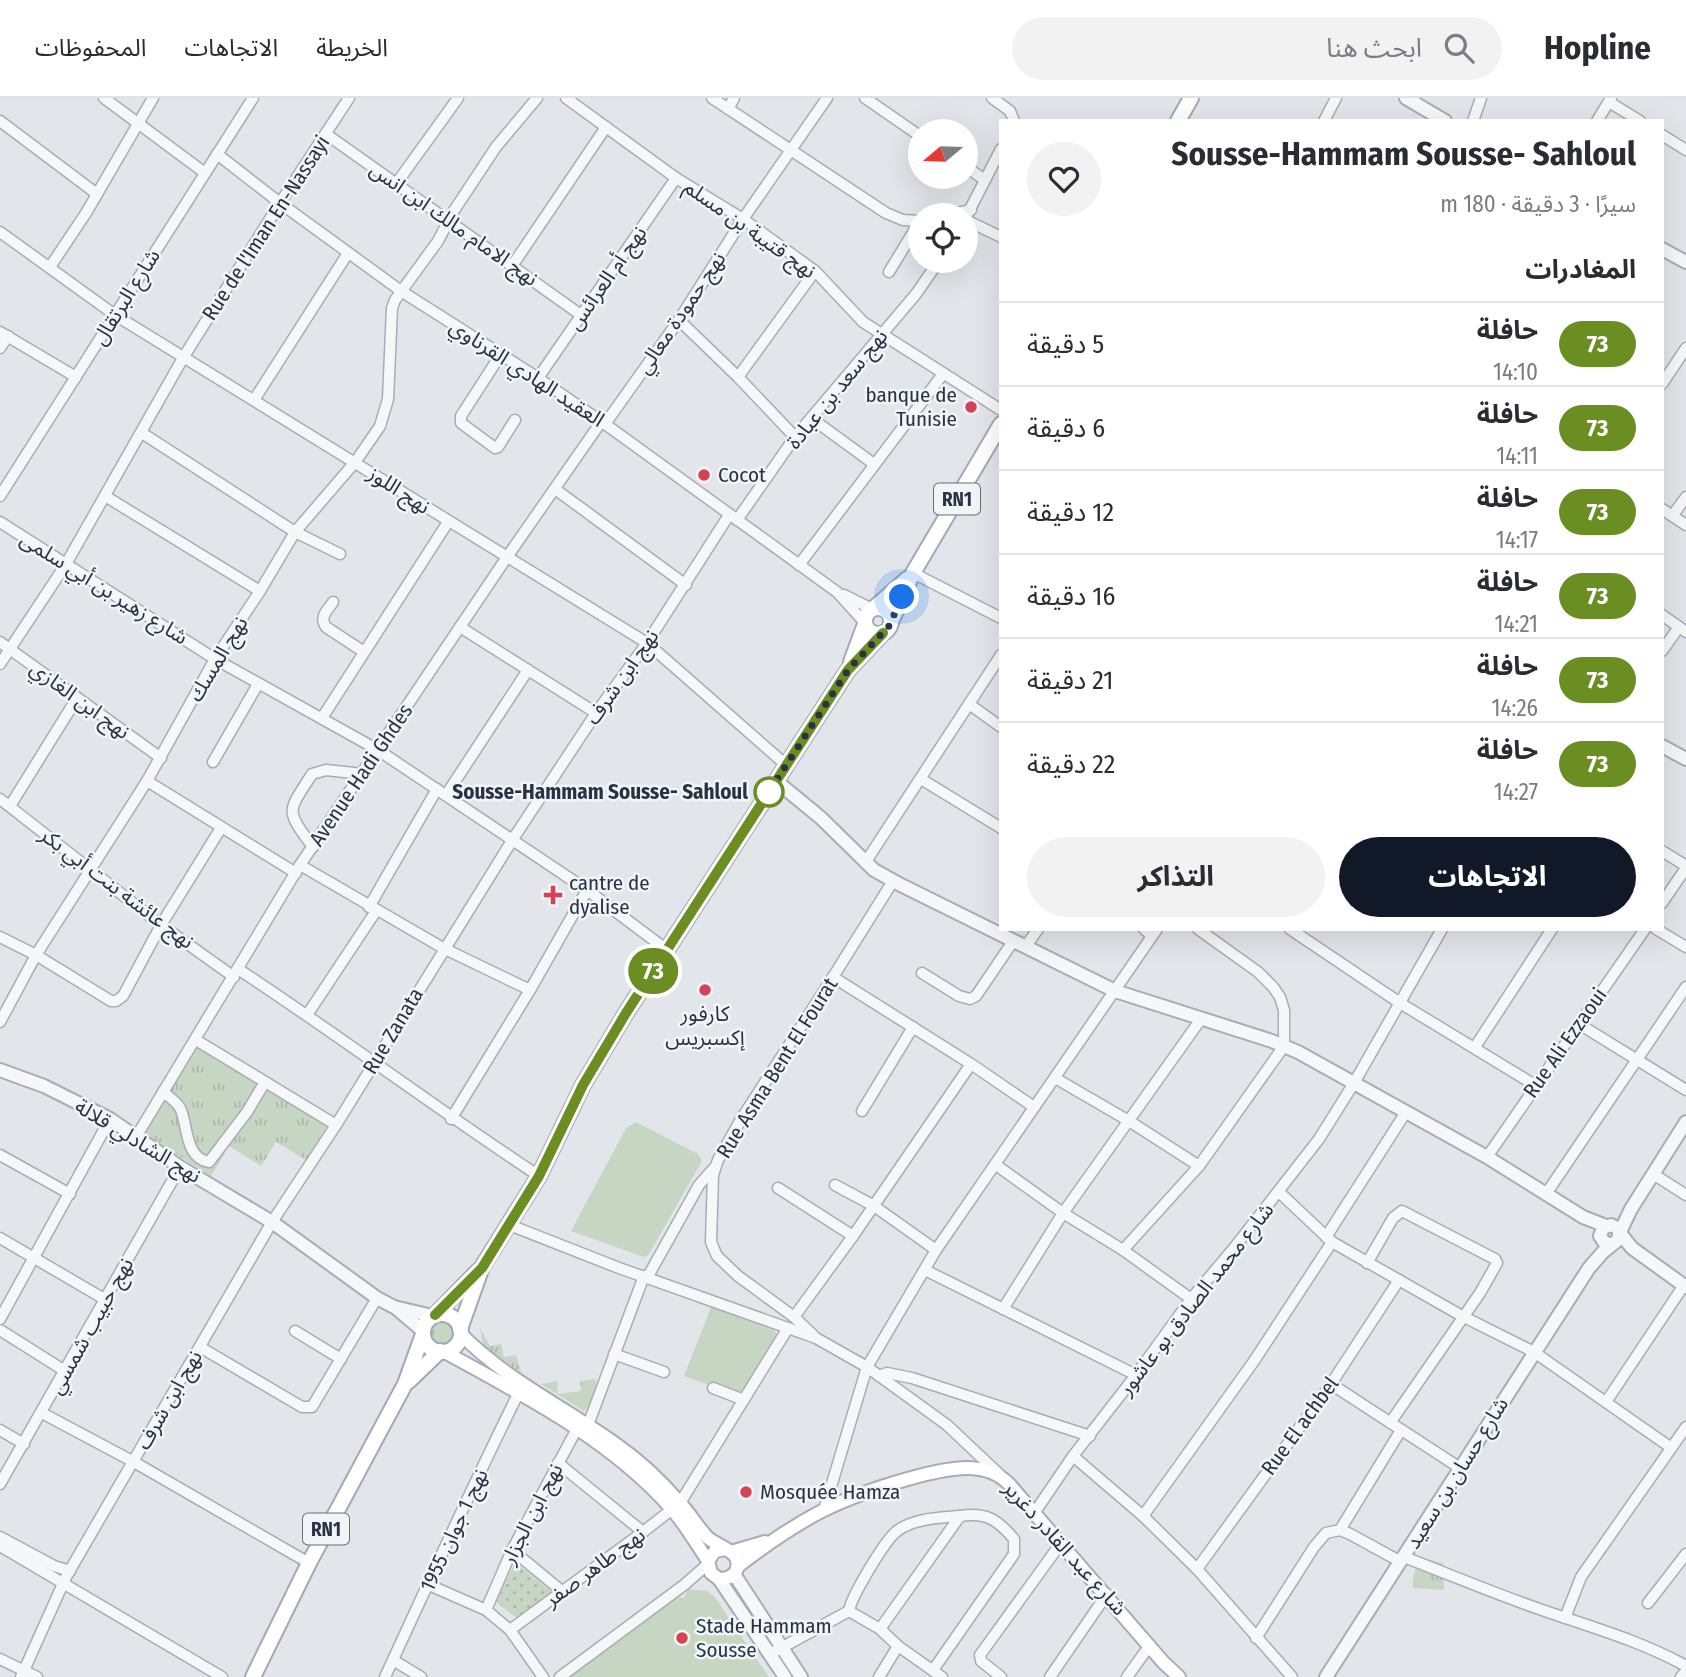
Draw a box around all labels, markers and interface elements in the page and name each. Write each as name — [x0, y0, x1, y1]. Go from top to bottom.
search box — [1012, 17, 1502, 80]
text: Hopline — [1544, 28, 1651, 68]
icon: search — [1440, 29, 1478, 67]
text: ابحث هنا — [1326, 33, 1422, 64]
text: المحفوظات — [35, 34, 146, 62]
text: الاتجاهات — [184, 34, 278, 62]
text: الخريطة — [316, 34, 388, 62]
north arrow — [908, 119, 978, 189]
map controls — [908, 119, 978, 273]
street label: Rue de l'Iman En-Nassayi — [196, 131, 336, 325]
text: Sousse-Hammam Sousse- Sahloul — [1171, 134, 1636, 174]
button: heart — [1027, 142, 1101, 216]
street label: نهج الامام مالك ابن انس — [363, 156, 543, 294]
street label: نهج قتيبة بن مسلم — [678, 174, 821, 286]
text: سيرًا · 3 دقيقة · 180 m — [1440, 190, 1636, 218]
button: locate — [908, 203, 978, 273]
street label: نهج أم العرائس — [562, 221, 655, 337]
street label: شارع البرتقال — [86, 244, 167, 351]
street label: نهج حمودة معالي — [631, 247, 734, 381]
text: المغادرات — [1525, 254, 1636, 285]
street label: العقيد الهادي القرناوي — [443, 313, 609, 435]
text: حافلة — [1477, 315, 1538, 346]
street label: نهج سعد بن عبادة — [781, 324, 895, 455]
text: 5 دقيقة — [1027, 329, 1104, 360]
text: 73 — [1587, 330, 1608, 358]
text: 14:10 — [1493, 358, 1538, 386]
place label: banque de Tunisie — [865, 382, 957, 432]
marker: banque de Tunisie — [963, 399, 979, 415]
text: حافلة — [1477, 399, 1538, 430]
text: 6 دقيقة — [1027, 413, 1105, 444]
text: 73 — [1587, 414, 1608, 442]
text: 14:11 — [1496, 442, 1538, 470]
street label: نهج اللوز — [361, 460, 435, 521]
place label: Cocot — [718, 462, 766, 488]
marker: Cocot — [696, 467, 712, 483]
text: حافلة — [1477, 483, 1538, 514]
road number: RN1 — [934, 484, 980, 514]
text: 12 دقيقة — [1027, 497, 1114, 528]
text: 73 — [1587, 498, 1608, 526]
street label: شارع زهير بن أبي سلمى — [14, 526, 193, 653]
text: 14:17 — [1496, 526, 1538, 554]
text: حافلة — [1477, 567, 1538, 598]
your location — [884, 579, 919, 614]
text: 16 دقيقة — [1027, 581, 1115, 612]
text: 73 — [1587, 582, 1608, 610]
text: 14:21 — [1494, 610, 1538, 638]
street label: نهج المسك — [182, 612, 255, 707]
street label: نهج ابن شرف — [580, 624, 666, 731]
text: حافلة — [1477, 651, 1538, 682]
street label: نهج ابن الغازي — [23, 655, 135, 747]
text: 21 دقيقة — [1027, 665, 1113, 696]
text: 73 — [1587, 666, 1608, 694]
text: 14:26 — [1491, 694, 1538, 722]
street label: Avenue Hadi Ghdes — [304, 699, 418, 851]
text: حافلة — [1477, 735, 1538, 766]
text: 22 دقيقة — [1027, 749, 1115, 780]
text: 73 — [1587, 750, 1608, 778]
marker: Sousse-Hammam Sousse- Sahloul — [754, 777, 784, 807]
text: 14:27 — [1494, 778, 1538, 806]
place label: Sousse-Hammam Sousse- Sahloul — [452, 779, 748, 805]
street label: نهج عائشة بنت أبي بكر — [32, 821, 199, 957]
button: التذاكر — [1027, 837, 1325, 917]
button: الاتجاهات — [1339, 837, 1636, 917]
place label: cantre de dyalise — [569, 870, 650, 920]
marker: cantre de dyalise — [543, 885, 563, 905]
line badge: 73 — [622, 948, 684, 994]
text: 73 — [642, 957, 664, 985]
street label: Rue Asma Bent El Fourat — [711, 973, 843, 1163]
marker: كارفور إكسبريس — [697, 982, 713, 998]
street label: Rue Zanata — [357, 983, 429, 1079]
street label: Rue Ali Ezzaoui — [1518, 983, 1612, 1103]
place label: كارفور إكسبريس — [665, 1001, 745, 1051]
street label: نهج الشادلي قلالة — [69, 1093, 206, 1191]
street label: شارع محمد الصادق بو عاشور — [1112, 1197, 1281, 1403]
street label: نهج حبيب شمسي — [43, 1253, 142, 1400]
street label: نهج ابن شرف — [130, 1346, 210, 1455]
street label: Rue El achbel — [1256, 1371, 1345, 1480]
street label: شارع حسان بن سعيد — [1400, 1392, 1516, 1555]
street label: نهج ابن الجزار — [495, 1459, 570, 1571]
street label: نهج 1 جوان 1955 — [414, 1465, 496, 1596]
street label: شارع عبد القادر دغرير — [996, 1475, 1132, 1622]
place label: Mosquée Hamza — [760, 1479, 900, 1505]
marker: Mosquée Hamza — [738, 1484, 754, 1500]
road number: RN1 — [303, 1513, 349, 1544]
street label: نهج طاهر صفر — [539, 1522, 652, 1614]
place label: Stade Hammam Sousse — [696, 1613, 832, 1663]
marker: Stade Hammam Sousse — [674, 1630, 690, 1646]

